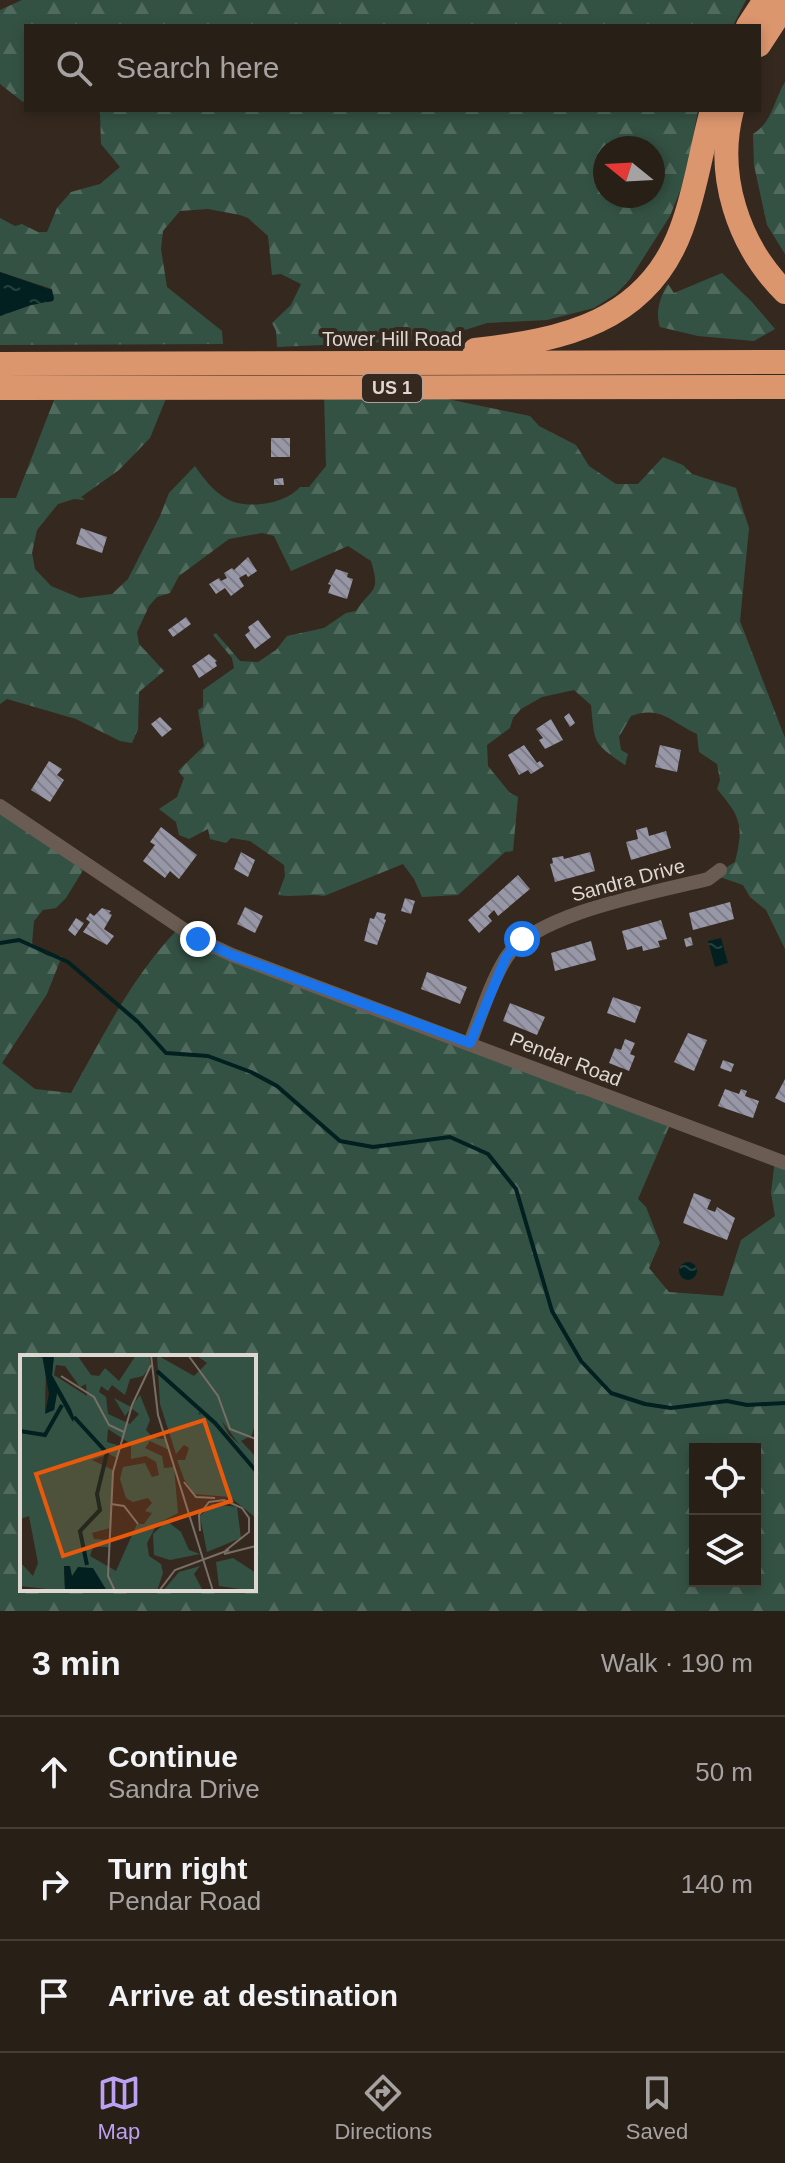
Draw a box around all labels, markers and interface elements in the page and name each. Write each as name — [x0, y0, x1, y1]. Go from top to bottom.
search box — [24, 24, 761, 112]
icon: search — [52, 46, 96, 90]
text: Search here — [116, 51, 279, 84]
north arrow — [593, 136, 665, 208]
street label: Tower Hill Road — [322, 328, 462, 350]
road number: US 1 — [362, 374, 422, 402]
street label: Sandra Drive — [569, 854, 687, 906]
route end — [180, 921, 216, 957]
route start — [504, 921, 540, 957]
street label: Pendar Road — [507, 1028, 625, 1090]
inset map — [20, 1355, 256, 1591]
map controls — [689, 1443, 761, 1587]
button: locate — [689, 1443, 761, 1515]
button: layers — [689, 1515, 761, 1587]
text: 3 min — [32, 1644, 121, 1682]
text: Walk · 190 m — [601, 1648, 753, 1678]
text: Continue — [108, 1740, 238, 1773]
icon: ahead — [32, 1750, 76, 1794]
text: 50 m — [695, 1757, 753, 1787]
text: Sandra Drive — [108, 1774, 260, 1804]
text: Turn right — [108, 1852, 247, 1885]
icon: right — [32, 1862, 76, 1906]
text: 140 m — [681, 1869, 753, 1899]
text: Pendar Road — [108, 1886, 261, 1916]
icon: arrive — [32, 1974, 76, 2018]
text: Arrive at destination — [108, 1979, 398, 2012]
tab: Map — [97, 2071, 141, 2145]
tab: Directions — [334, 2071, 432, 2145]
tab: Saved — [626, 2071, 688, 2145]

